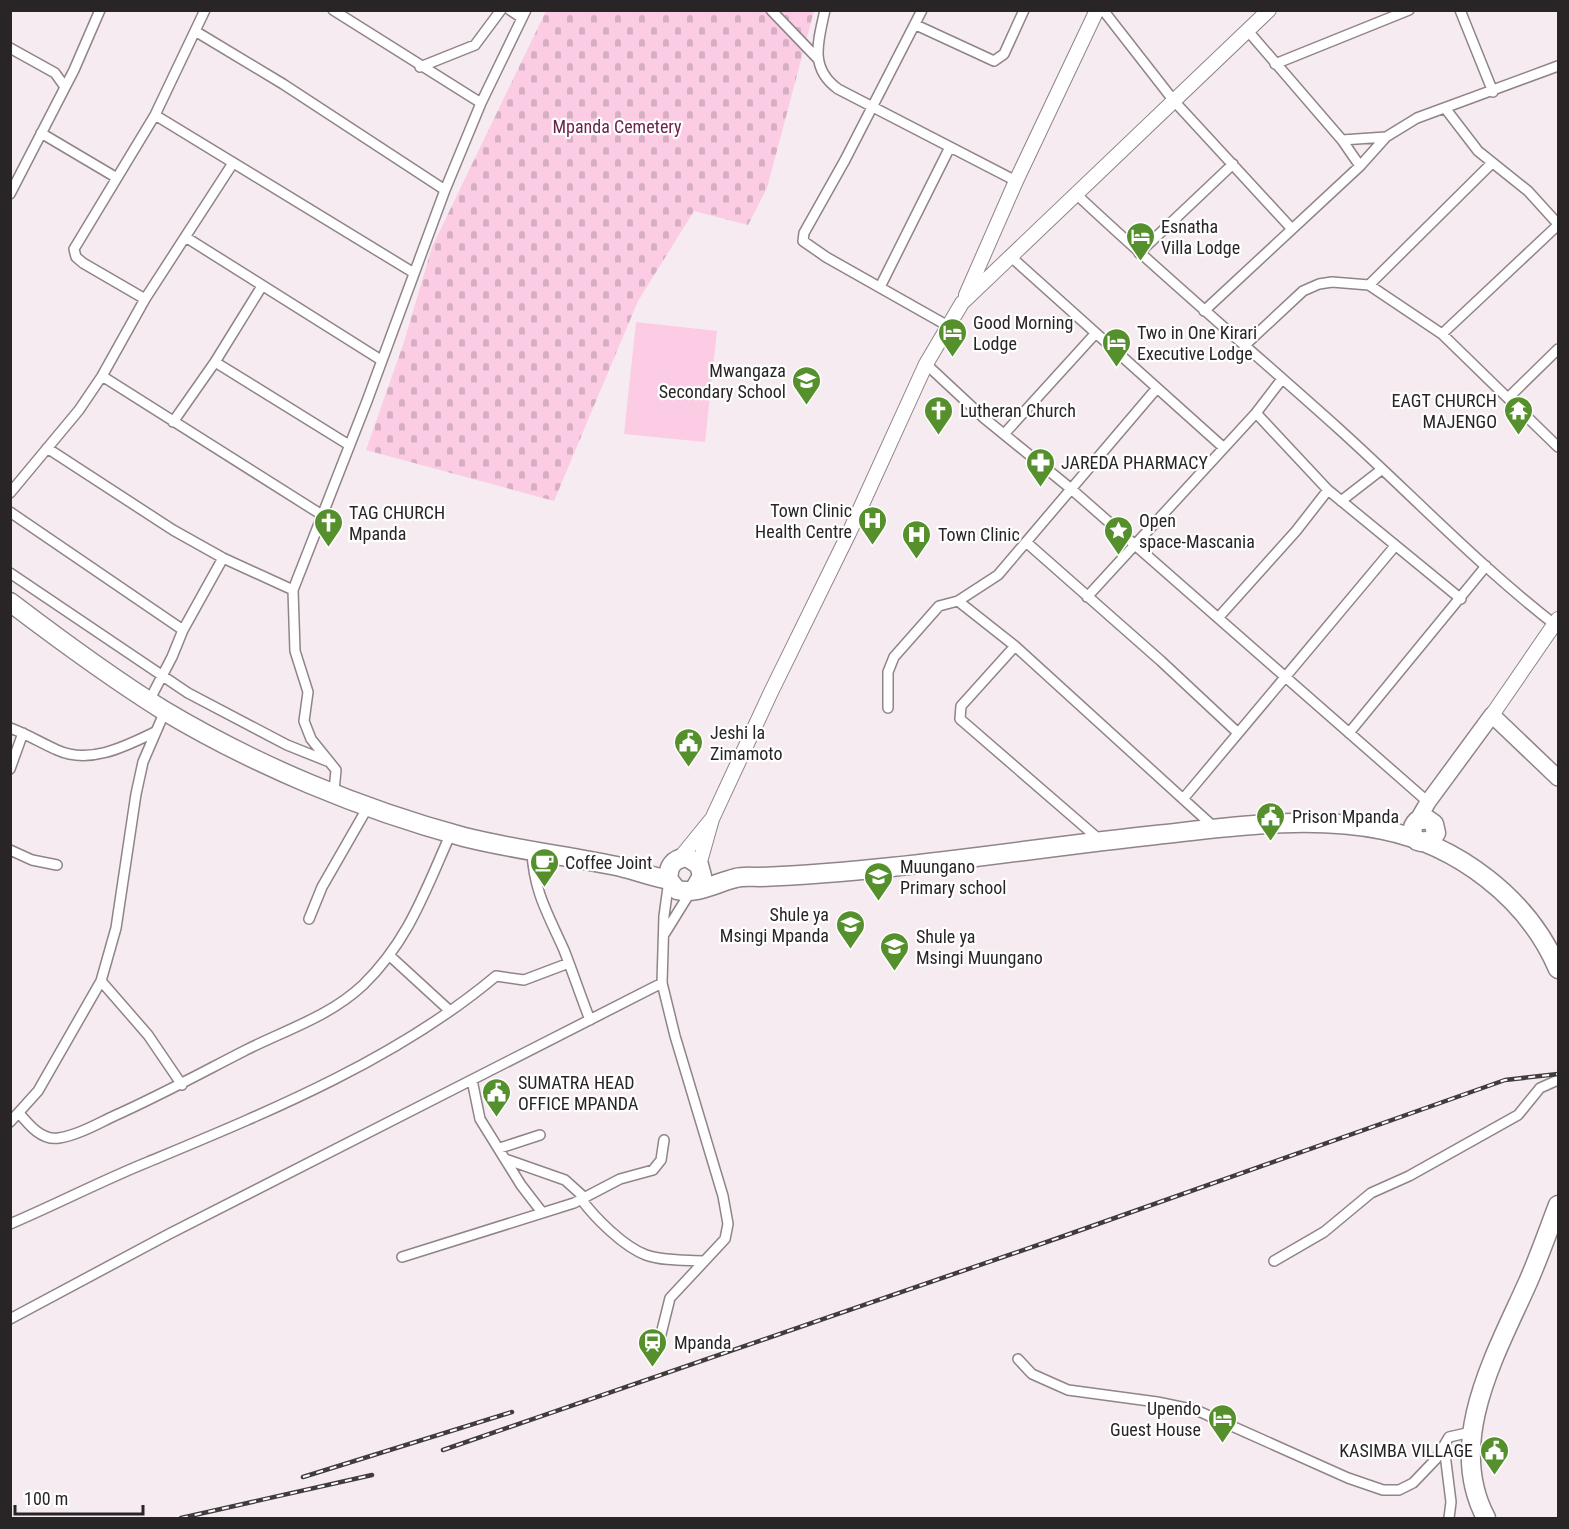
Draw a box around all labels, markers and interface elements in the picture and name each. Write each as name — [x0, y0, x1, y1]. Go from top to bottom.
park label: Mpanda Cemetery — [552, 116, 682, 137]
place label: Esnatha Villa Lodge — [1161, 216, 1240, 258]
hotel icon: Esnatha Villa Lodge — [1124, 220, 1156, 262]
place label: Good Morning Lodge — [973, 312, 1073, 354]
hotel icon: Good Morning Lodge — [936, 316, 968, 358]
place label: Two in One Kirari Executive Lodge — [1137, 322, 1257, 364]
hotel icon: Two in One Kirari Executive Lodge — [1100, 326, 1132, 368]
place label: Mwangaza Secondary School — [659, 360, 786, 402]
school or university icon: Mwangaza Secondary School — [791, 364, 823, 406]
place label: EAGT CHURCH MAJENGO — [1392, 390, 1497, 432]
church icon: Lutheran Church — [923, 394, 955, 436]
temple icon: EAGT CHURCH MAJENGO — [1502, 394, 1534, 436]
place label: Lutheran Church — [960, 400, 1076, 421]
pharmacy icon: JAREDA PHARMACY — [1024, 446, 1056, 488]
place label: JAREDA PHARMACY — [1061, 452, 1208, 473]
place label: Town Clinic Health Centre — [755, 500, 852, 542]
place label: TAG CHURCH Mpanda — [349, 502, 445, 544]
hospital icon: Town Clinic Health Centre — [857, 504, 889, 546]
church icon: TAG CHURCH Mpanda — [312, 506, 344, 548]
place label: Open space-Mascania — [1139, 510, 1255, 552]
place icon: Open space-Mascania — [1102, 514, 1134, 556]
hospital icon: Town Clinic — [901, 518, 933, 560]
place label: Town Clinic — [938, 524, 1020, 545]
place label: Jeshi la Zimamoto — [710, 722, 783, 764]
public building icon: Jeshi la Zimamoto — [673, 726, 705, 768]
public building icon: Prison Mpanda — [1255, 800, 1287, 842]
place label: Prison Mpanda — [1292, 806, 1399, 827]
cafe icon: Coffee Joint — [528, 846, 560, 888]
place label: Coffee Joint — [565, 852, 652, 873]
place label: Muungano Primary school — [900, 856, 1006, 898]
school or university icon: Muungano Primary school — [863, 860, 895, 902]
place label: Shule ya Msingi Mpanda — [720, 904, 829, 946]
school or university icon: Shule ya Msingi Mpanda — [834, 908, 866, 950]
place label: Shule ya Msingi Muungano — [916, 926, 1043, 968]
school or university icon: Shule ya Msingi Muungano — [879, 930, 911, 972]
place label: SUMATRA HEAD OFFICE MPANDA — [518, 1072, 639, 1114]
public building icon: SUMATRA HEAD OFFICE MPANDA — [481, 1076, 513, 1118]
station icon: Mpanda — [637, 1326, 669, 1368]
place label: Mpanda — [674, 1332, 731, 1353]
place label: Upendo Guest House — [1110, 1398, 1201, 1440]
hotel icon: Upendo Guest House — [1206, 1402, 1238, 1444]
public building icon: KASIMBA VILLAGE — [1478, 1434, 1510, 1476]
place label: KASIMBA VILLAGE — [1339, 1440, 1473, 1461]
scale bar — [15, 1478, 142, 1516]
text: 100 m — [24, 1488, 68, 1509]

